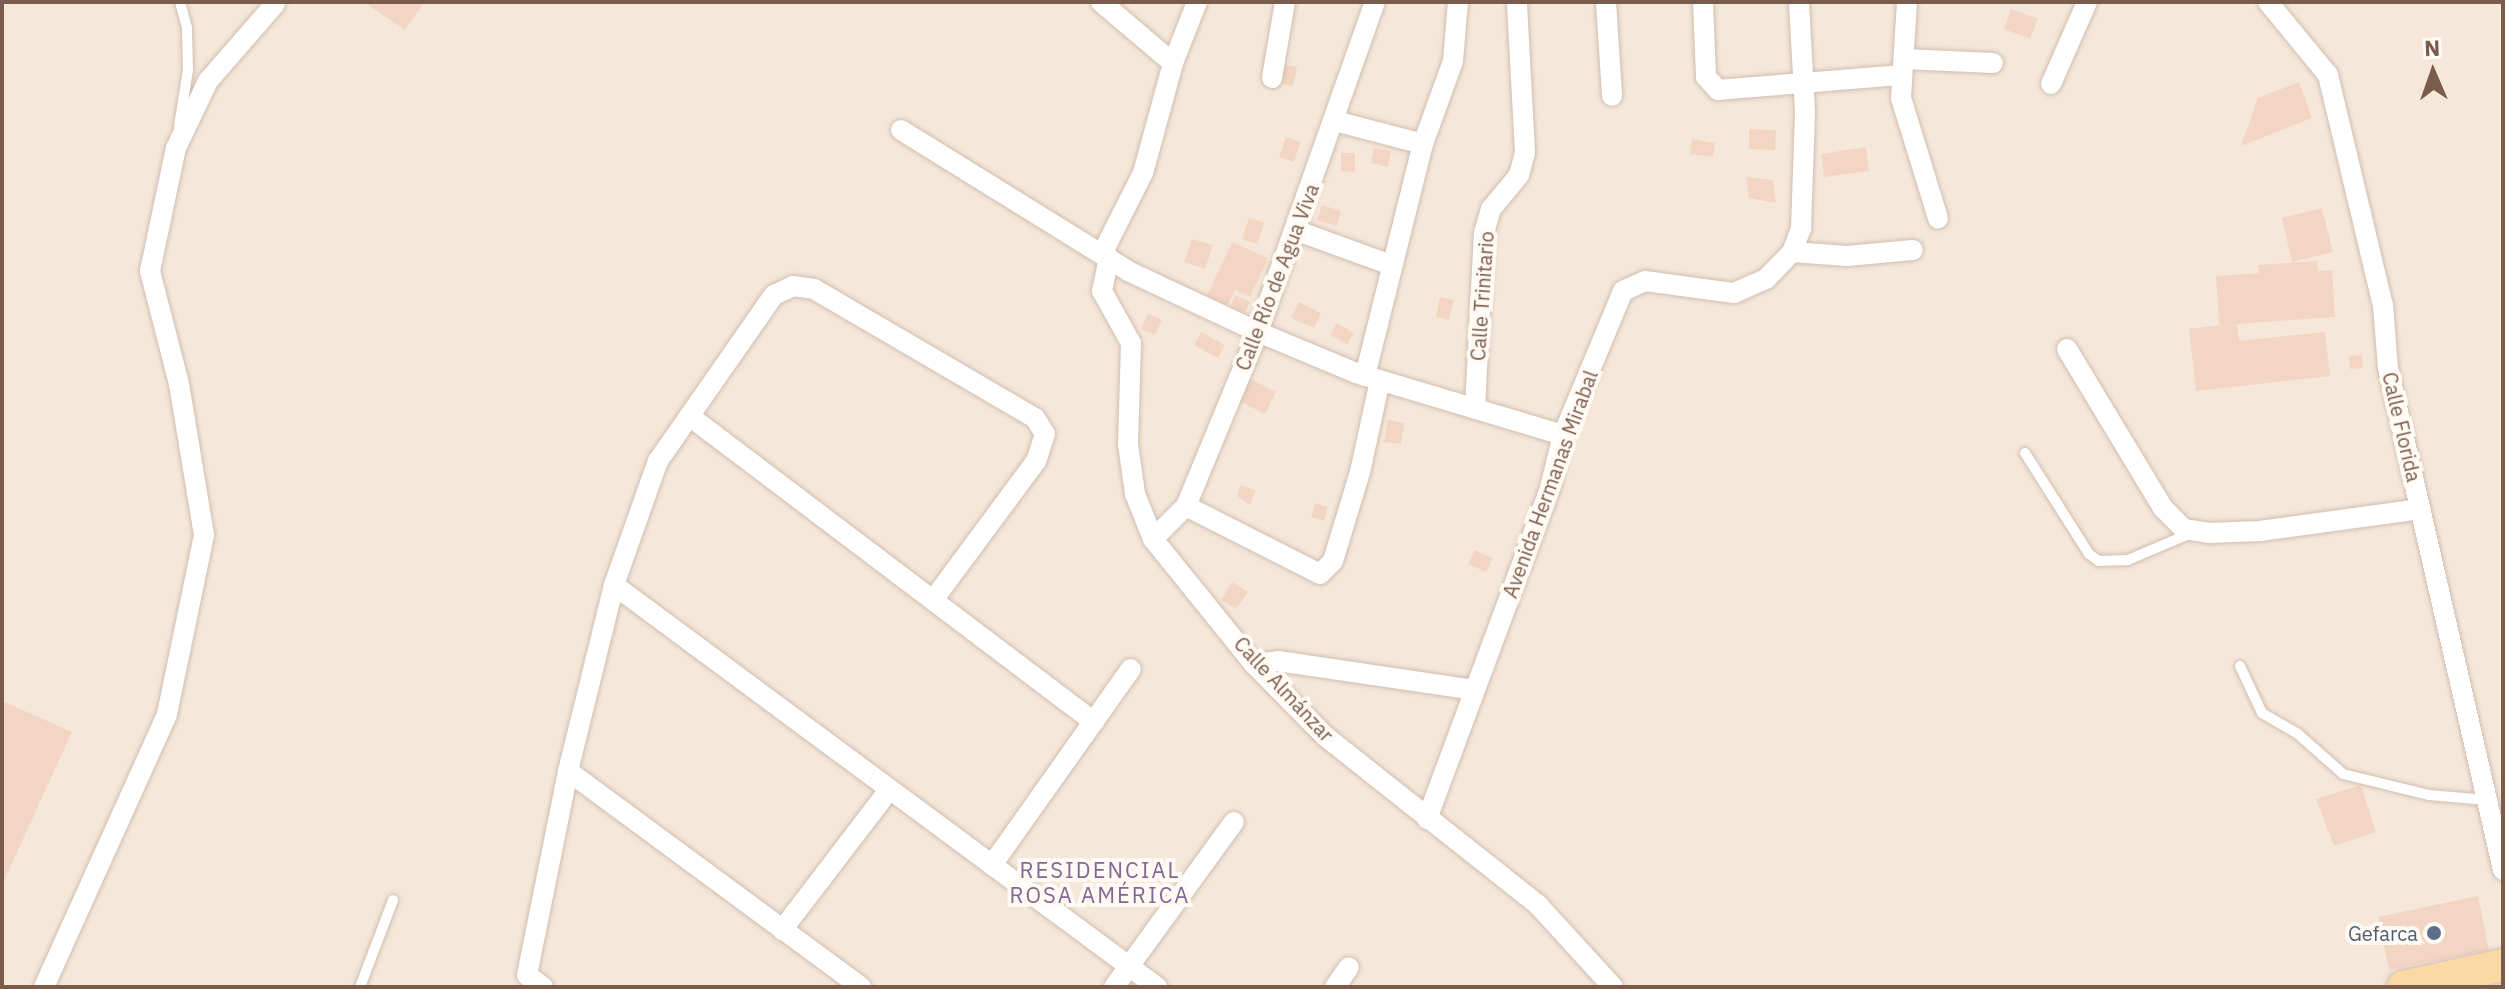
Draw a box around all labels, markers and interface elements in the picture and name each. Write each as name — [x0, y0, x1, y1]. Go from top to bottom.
north arrow — [2393, 32, 2473, 112]
text: N — [2424, 33, 2441, 62]
street label: Calle Río de Agua Viva — [1230, 180, 1324, 374]
street label: Calle Trinitario — [1465, 230, 1499, 362]
street label: Avenida Hermanas Mirabal — [1498, 367, 1602, 601]
street label: Calle Florida — [2378, 370, 2426, 484]
street label: Calle Almánzar — [1229, 632, 1339, 746]
district label: RESIDENCIAL ROSA AMÉRICA — [1010, 856, 1190, 908]
place label: Gefarca — [2348, 921, 2418, 945]
marker: Gefarca — [2425, 924, 2443, 942]

